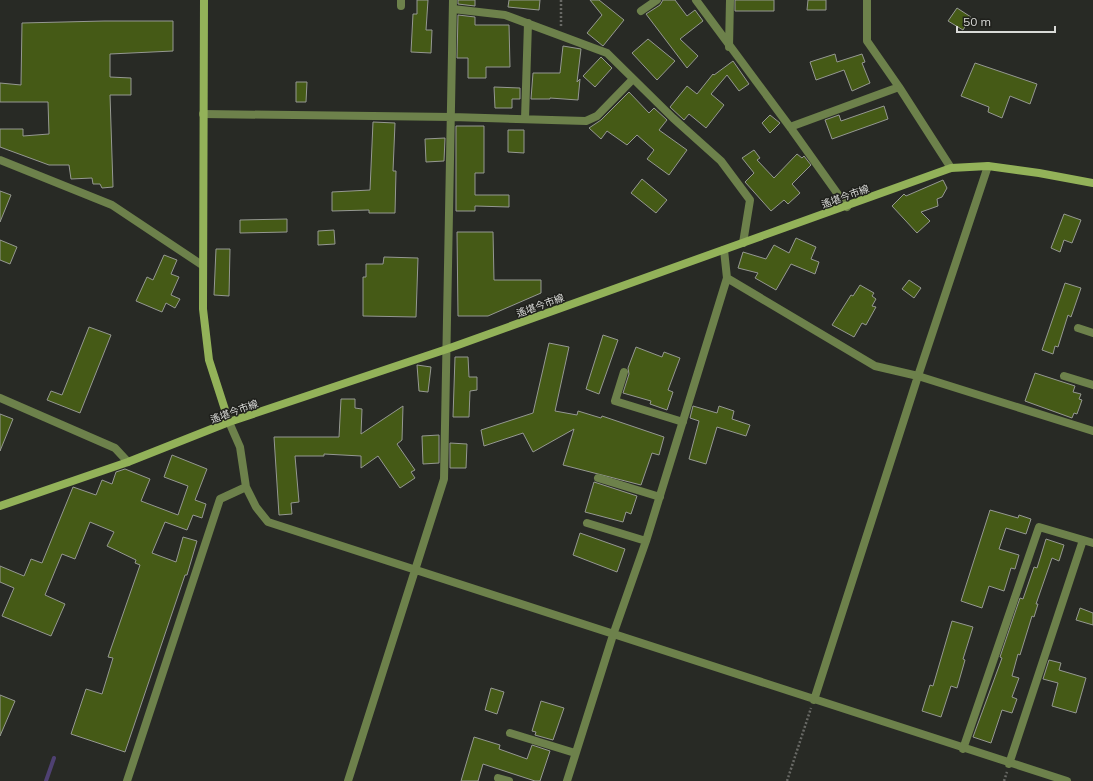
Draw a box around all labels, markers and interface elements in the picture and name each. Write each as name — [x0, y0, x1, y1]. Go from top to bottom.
scale bar — [957, 8, 1055, 34]
text: 50 m — [963, 14, 991, 29]
street label: 遙堪今市線 — [819, 182, 871, 211]
street label: 遙堪今市線 — [514, 291, 566, 320]
street label: 遙堪今市線 — [208, 397, 260, 426]

